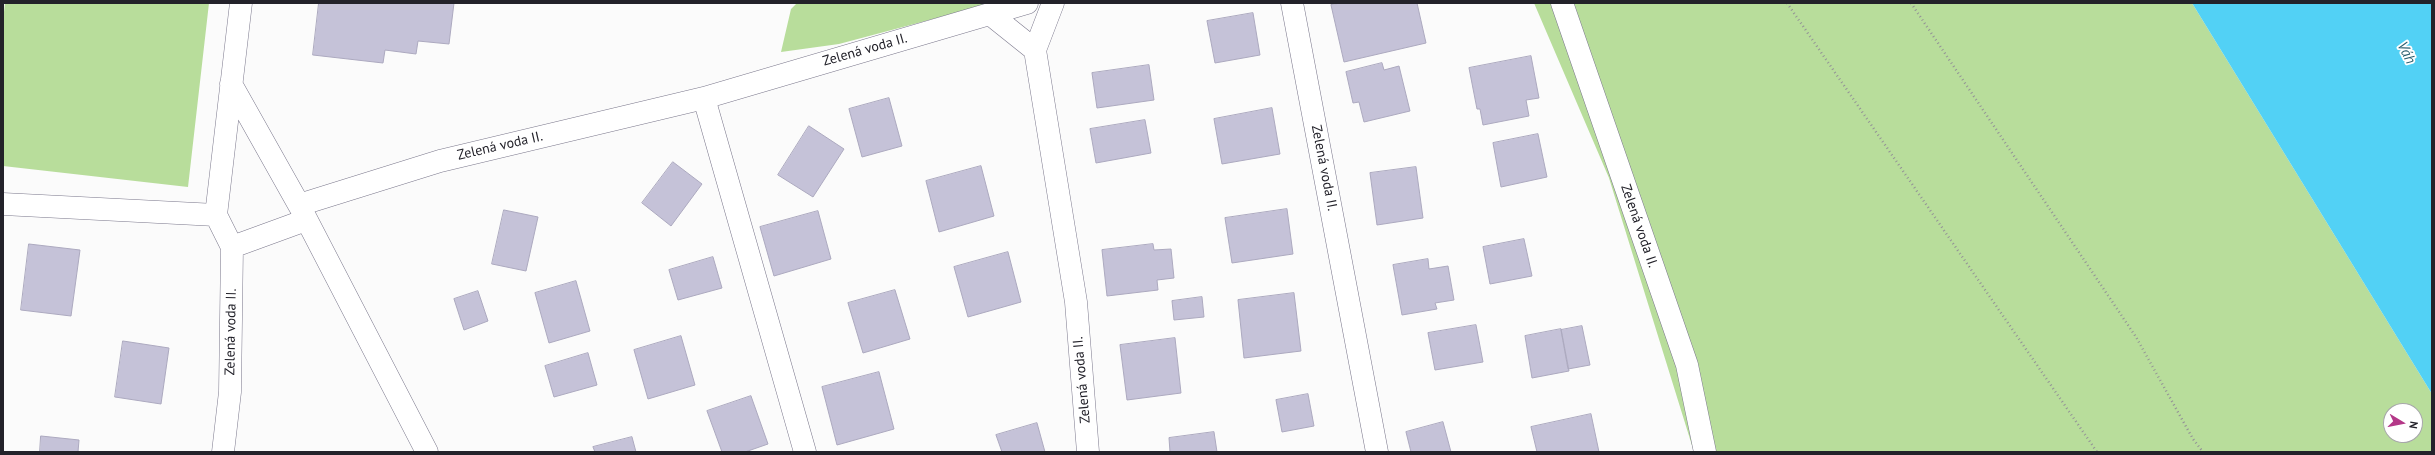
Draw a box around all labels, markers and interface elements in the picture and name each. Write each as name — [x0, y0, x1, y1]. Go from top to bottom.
street label: Zelená voda II. — [821, 30, 909, 70]
water label: Váh — [2393, 39, 2419, 67]
street label: Zelená voda II. — [1307, 124, 1341, 212]
street label: Zelená voda II. — [456, 128, 544, 164]
street label: Zelená voda II. — [1617, 182, 1661, 270]
street label: Zelená voda II. — [222, 288, 240, 376]
street label: Zelená voda II. — [1070, 336, 1094, 424]
north arrow — [2383, 403, 2423, 443]
text: N — [2406, 420, 2421, 430]

